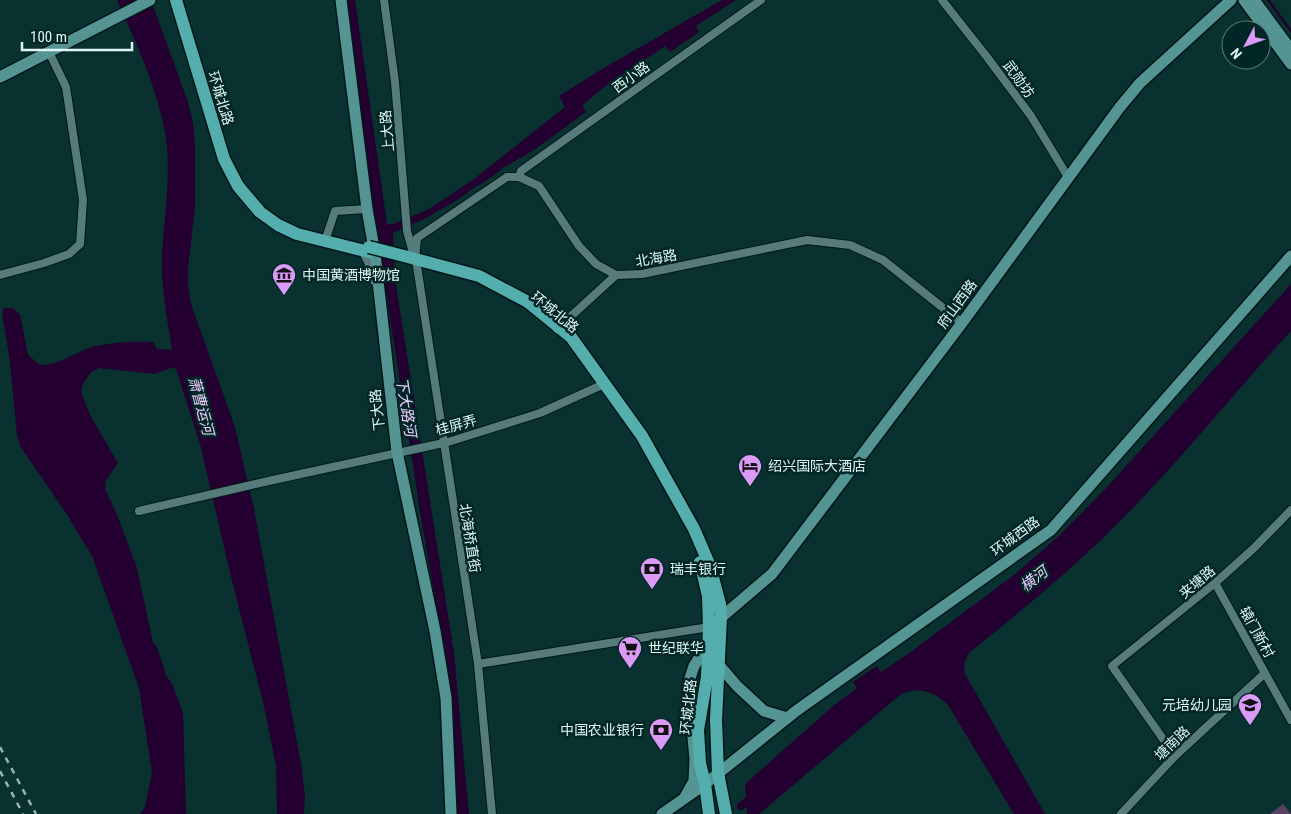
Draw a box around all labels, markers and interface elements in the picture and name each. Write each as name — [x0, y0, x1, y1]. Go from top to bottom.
scale bar — [22, 20, 132, 52]
north arrow — [1221, 20, 1271, 70]
text: 100 m — [30, 28, 67, 46]
text: N — [1227, 45, 1245, 62]
street label: 武勋坊 — [1000, 57, 1038, 101]
street label: 西小路 — [609, 58, 653, 96]
street label: 环城北路 — [205, 69, 237, 127]
street label: 上大路 — [377, 109, 397, 153]
street label: 北海路 — [634, 246, 678, 270]
museum icon: 中国黄酒博物馆 — [271, 262, 297, 296]
place label: 中国黄酒博物馆 — [302, 267, 400, 283]
street label: 府山西路 — [934, 277, 980, 331]
street label: 环城北路 — [528, 288, 582, 336]
water label: 萧曹运河 — [185, 375, 218, 440]
water label: 下大路河 — [392, 376, 420, 441]
street label: 下大路 — [367, 388, 387, 432]
street label: 桂屏弄 — [434, 412, 478, 438]
hotel icon: 绍兴国际大酒店 — [737, 453, 763, 487]
place label: 绍兴国际大酒店 — [768, 458, 866, 474]
street label: 北海桥直街 — [457, 502, 483, 574]
street label: 环城西路 — [988, 513, 1042, 559]
bank icon: 瑞丰银行 — [639, 556, 665, 590]
place label: 瑞丰银行 — [670, 561, 726, 577]
water label: 横河 — [1017, 561, 1054, 595]
street label: 夹塘路 — [1176, 562, 1218, 602]
street label: 辕门新村 — [1236, 604, 1278, 660]
supermarket icon: 世纪联华 — [617, 635, 643, 669]
place label: 世纪联华 — [648, 640, 704, 656]
street label: 环城北路 — [677, 678, 699, 736]
school or university icon: 元培幼儿园 — [1237, 692, 1263, 726]
place label: 元培幼儿园 — [1162, 697, 1232, 713]
bank icon: 中国农业银行 — [648, 717, 674, 751]
place label: 中国农业银行 — [560, 722, 644, 738]
street label: 塘南路 — [1151, 723, 1193, 763]

